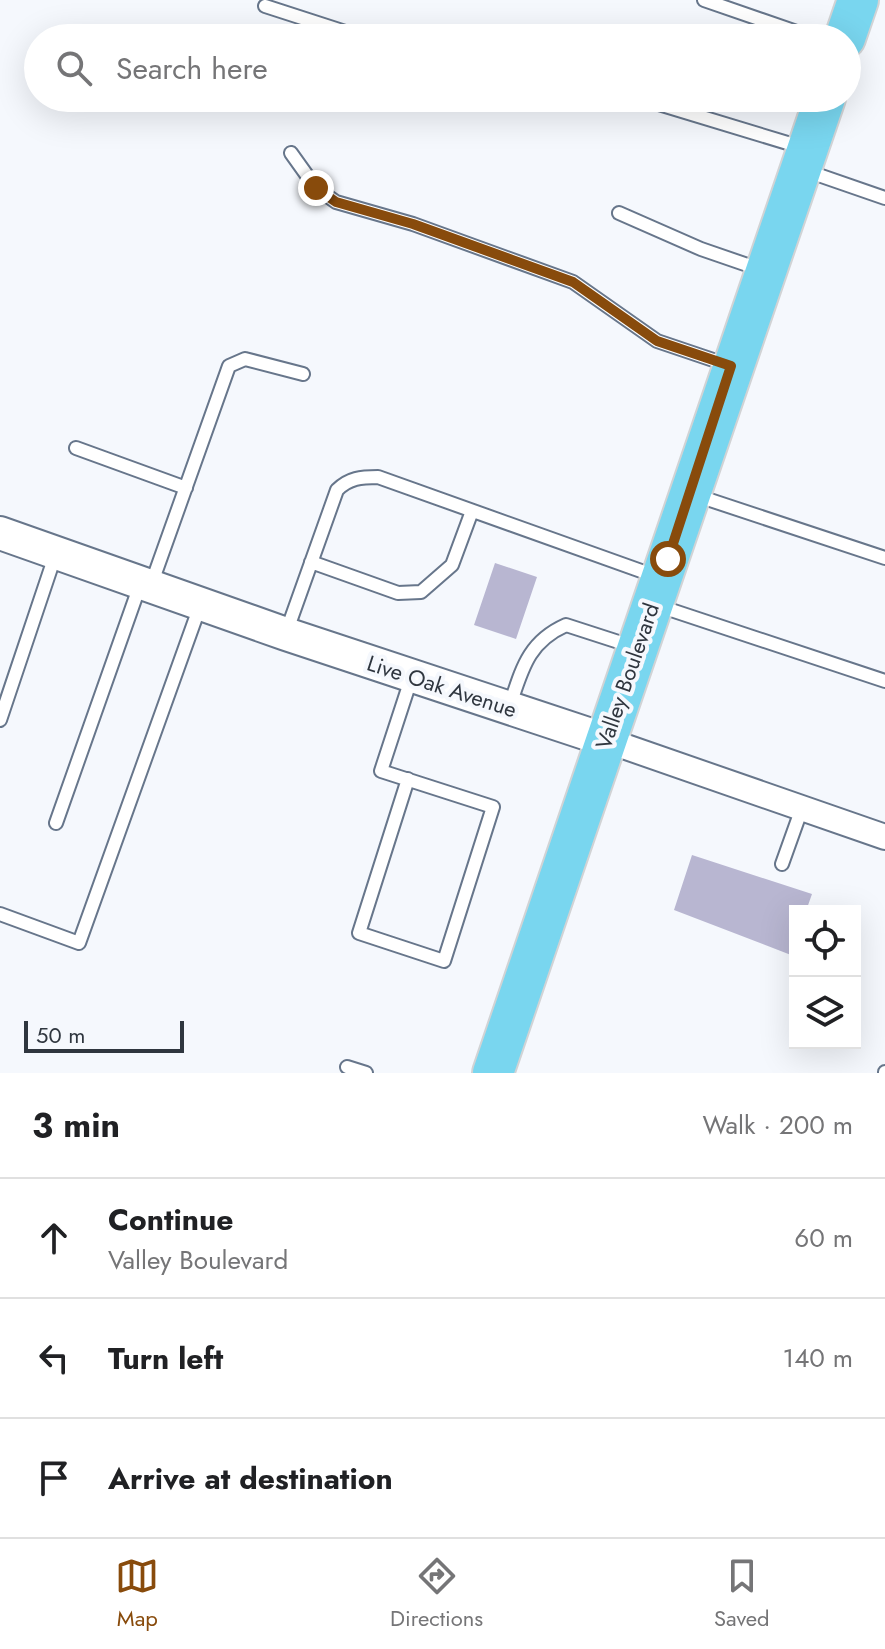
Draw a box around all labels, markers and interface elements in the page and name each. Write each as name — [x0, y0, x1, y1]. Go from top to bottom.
search box — [24, 24, 861, 112]
icon: search — [52, 46, 96, 90]
text: Search here — [116, 47, 268, 90]
route end — [298, 170, 334, 206]
route start — [650, 541, 686, 577]
street label: Valley Boulevard — [587, 599, 667, 753]
street label: Live Oak Avenue — [363, 647, 521, 725]
map controls — [789, 905, 861, 1049]
button: locate — [789, 905, 861, 977]
button: layers — [789, 977, 861, 1049]
scale bar — [24, 1017, 184, 1053]
text: 50 m — [36, 1019, 85, 1051]
text: 3 min — [32, 1101, 120, 1150]
text: Walk · 200 m — [702, 1106, 853, 1144]
text: Continue — [108, 1198, 234, 1241]
icon: ahead — [32, 1216, 76, 1260]
text: 60 m — [794, 1219, 853, 1257]
text: Valley Boulevard — [108, 1241, 288, 1279]
icon: left — [32, 1336, 76, 1380]
text: Turn left — [108, 1337, 223, 1380]
text: 140 m — [782, 1339, 853, 1377]
icon: arrive — [32, 1456, 76, 1500]
text: Arrive at destination — [108, 1457, 393, 1500]
tab: Map — [115, 1554, 159, 1634]
tab: Directions — [390, 1554, 483, 1634]
tab: Saved — [714, 1554, 770, 1634]

